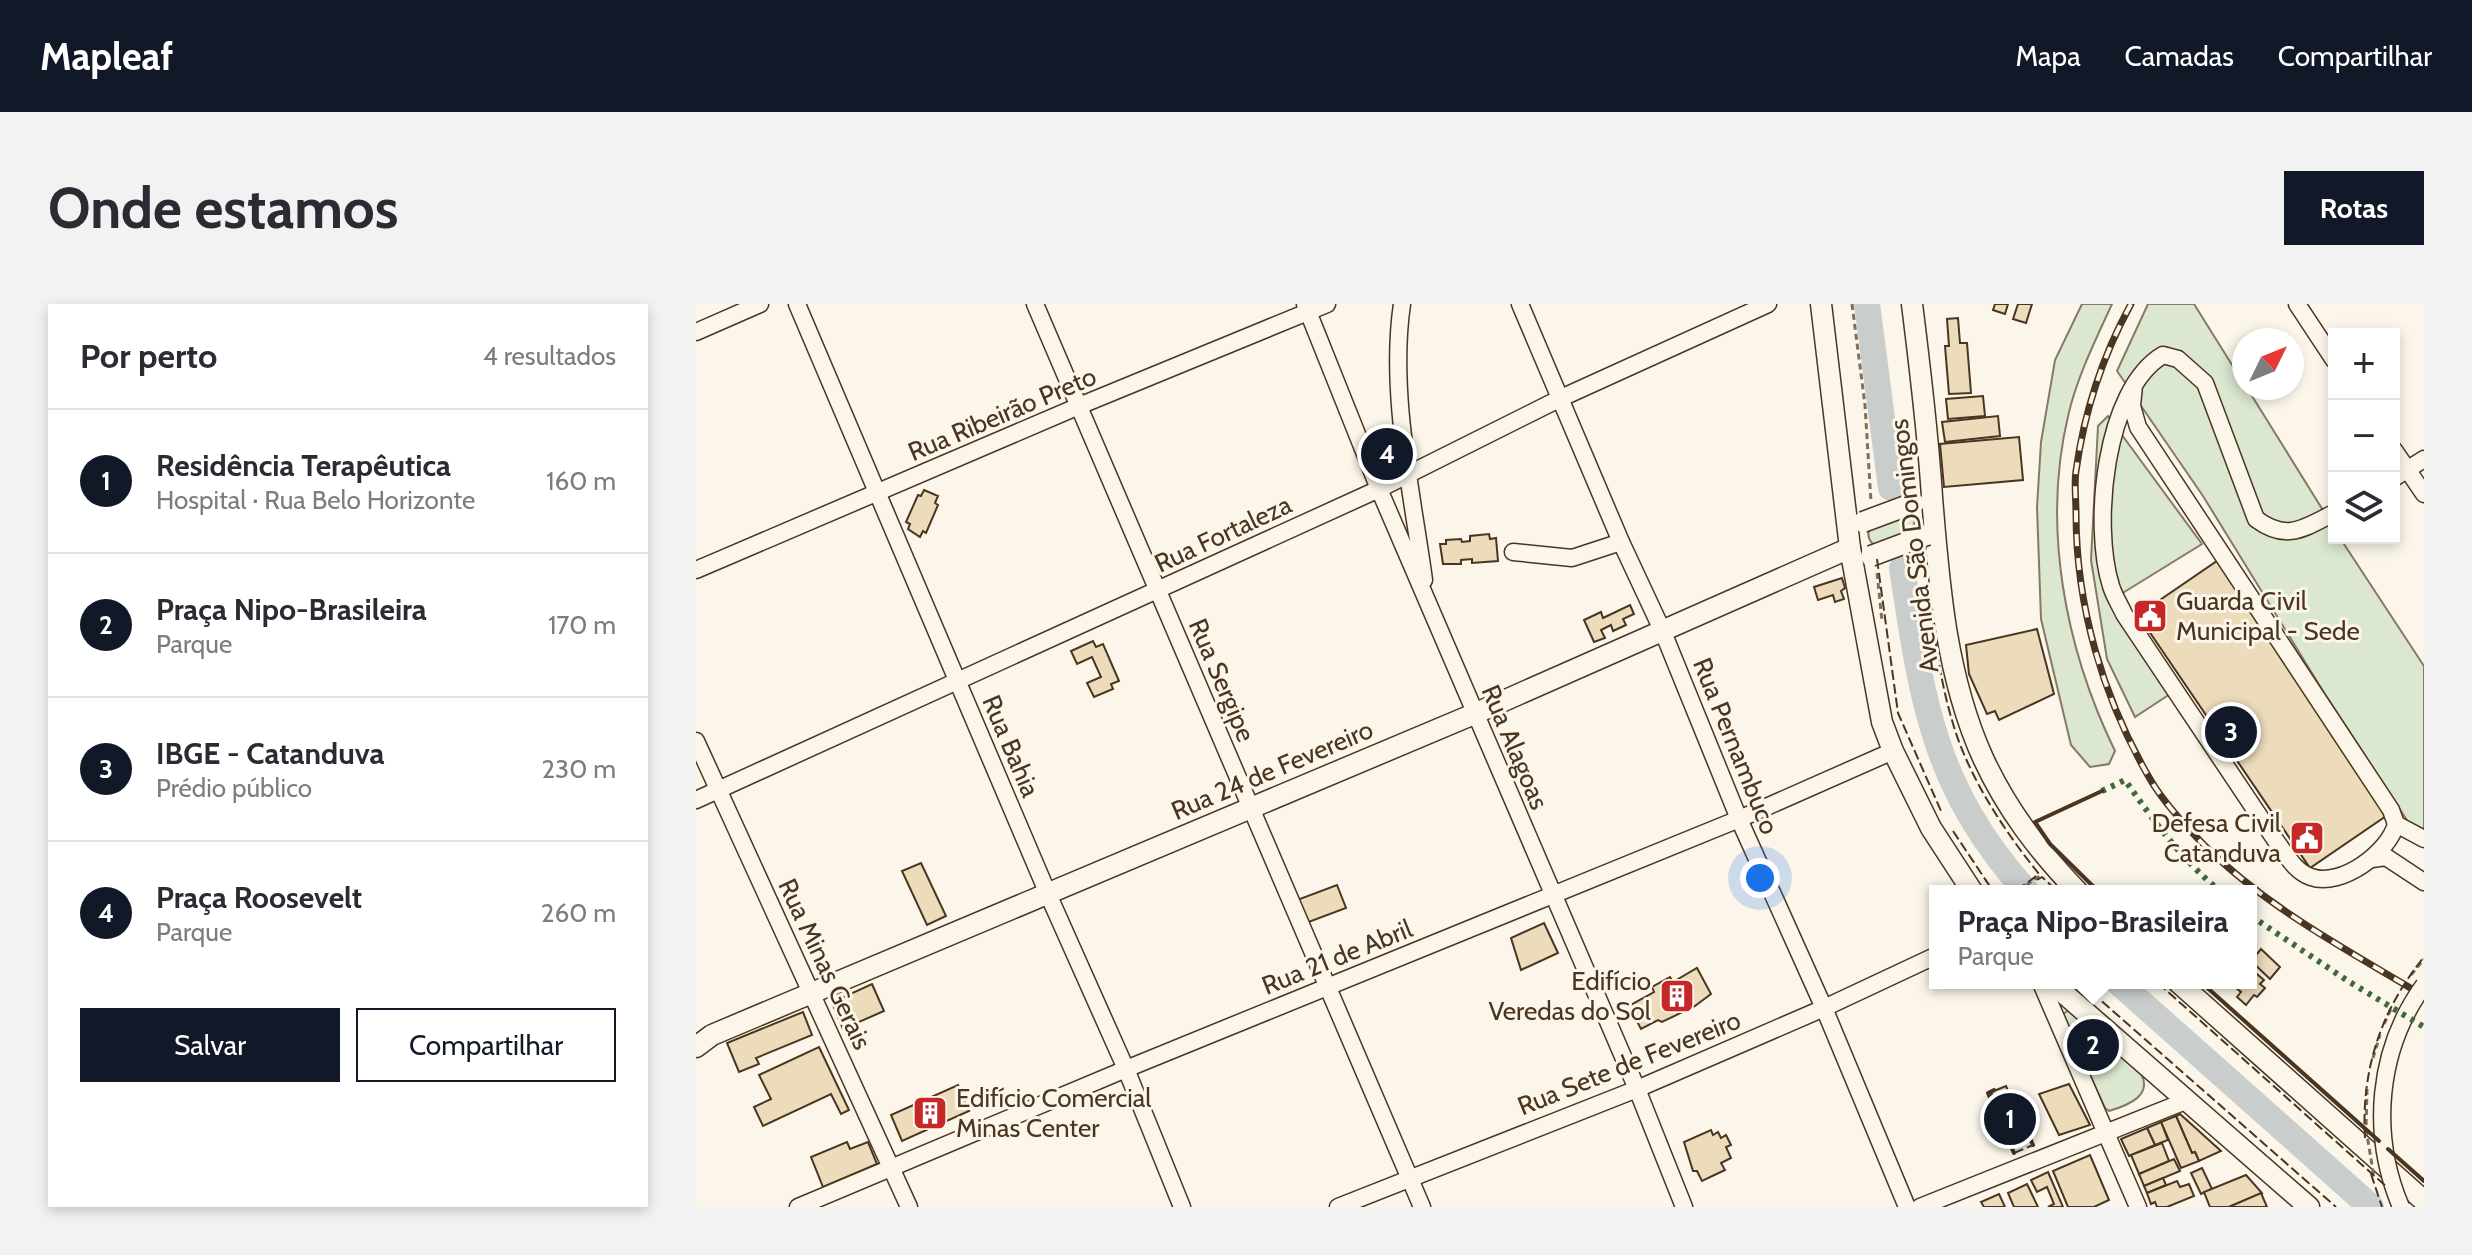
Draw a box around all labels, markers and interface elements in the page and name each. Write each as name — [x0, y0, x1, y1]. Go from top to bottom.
text: Mapleaf — [40, 33, 173, 80]
text: Mapa — [2016, 39, 2081, 73]
text: Camadas — [2125, 39, 2234, 73]
text: Compartilhar — [2278, 39, 2432, 73]
button: Rotas — [2284, 171, 2424, 245]
text: Onde estamos — [48, 174, 398, 242]
north arrow — [2232, 328, 2304, 400]
map controls — [2328, 328, 2400, 544]
button: + — [2328, 328, 2400, 400]
text: Por perto — [80, 335, 217, 377]
text: 4 resultados — [483, 340, 616, 372]
street label: Rua Ribeirão Preto — [903, 360, 1101, 468]
button: − — [2328, 400, 2400, 472]
street label: Avenida São Domingos — [1883, 417, 1945, 675]
pin: 4 — [1361, 424, 1413, 484]
text: Residência Terapêutica — [156, 447, 451, 484]
text: 1 — [101, 465, 111, 497]
text: 160 m — [546, 465, 616, 497]
button: layers — [2328, 472, 2400, 544]
text: Hospital · Rua Belo Horizonte — [156, 484, 475, 516]
street label: Rua Fortaleza — [1149, 488, 1297, 580]
place label: Guarda Civil Municipal - Sede — [2176, 585, 2360, 647]
text: Praça Nipo-Brasileira — [156, 591, 427, 628]
public building icon: Guarda Civil Municipal - Sede — [2131, 597, 2169, 635]
text: 2 — [99, 609, 113, 641]
text: 170 m — [548, 609, 616, 641]
street label: Rua Sergipe — [1182, 614, 1262, 746]
text: Parque — [156, 628, 232, 660]
street label: Rua Pernambuco — [1686, 653, 1786, 839]
street label: Rua Alagoas — [1474, 680, 1556, 814]
street label: Rua Bahia — [975, 690, 1047, 802]
pin: 3 — [2205, 702, 2257, 762]
street label: Rua 24 de Fevereiro — [1166, 713, 1378, 827]
text: IBGE - Catanduva — [156, 735, 384, 772]
text: 3 — [99, 753, 113, 785]
text: 230 m — [542, 753, 616, 785]
text: Prédio público — [156, 772, 312, 804]
place label: Defesa Civil Catanduva — [2151, 807, 2282, 869]
public building icon: Defesa Civil Catanduva — [2288, 819, 2326, 857]
your location — [1740, 858, 1780, 898]
street label: Rua Minas Gerais — [771, 874, 879, 1055]
text: Praça Roosevelt — [156, 879, 362, 916]
popup — [1929, 885, 2257, 989]
text: 4 — [98, 897, 114, 929]
text: 260 m — [541, 897, 616, 929]
text: Praça Nipo-Brasileira — [1958, 903, 2228, 940]
street label: Rua 21 de Abril — [1257, 912, 1417, 1002]
text: Parque — [156, 916, 232, 948]
text: Parque — [1958, 940, 2034, 972]
place label: Edifício Veredas do Sol — [1488, 965, 1651, 1027]
building icon: Edifício Veredas do Sol — [1658, 977, 1696, 1015]
street label: Rua Sete de Fevereiro — [1513, 1004, 1745, 1122]
button: Salvar — [80, 1008, 340, 1082]
button: Compartilhar — [356, 1008, 616, 1082]
pin: 2 — [2067, 1015, 2119, 1075]
place label: Edifício Comercial Minas Center — [956, 1082, 1151, 1144]
pin: 1 — [1984, 1089, 2036, 1149]
building icon: Edifício Comercial Minas Center — [911, 1094, 949, 1132]

